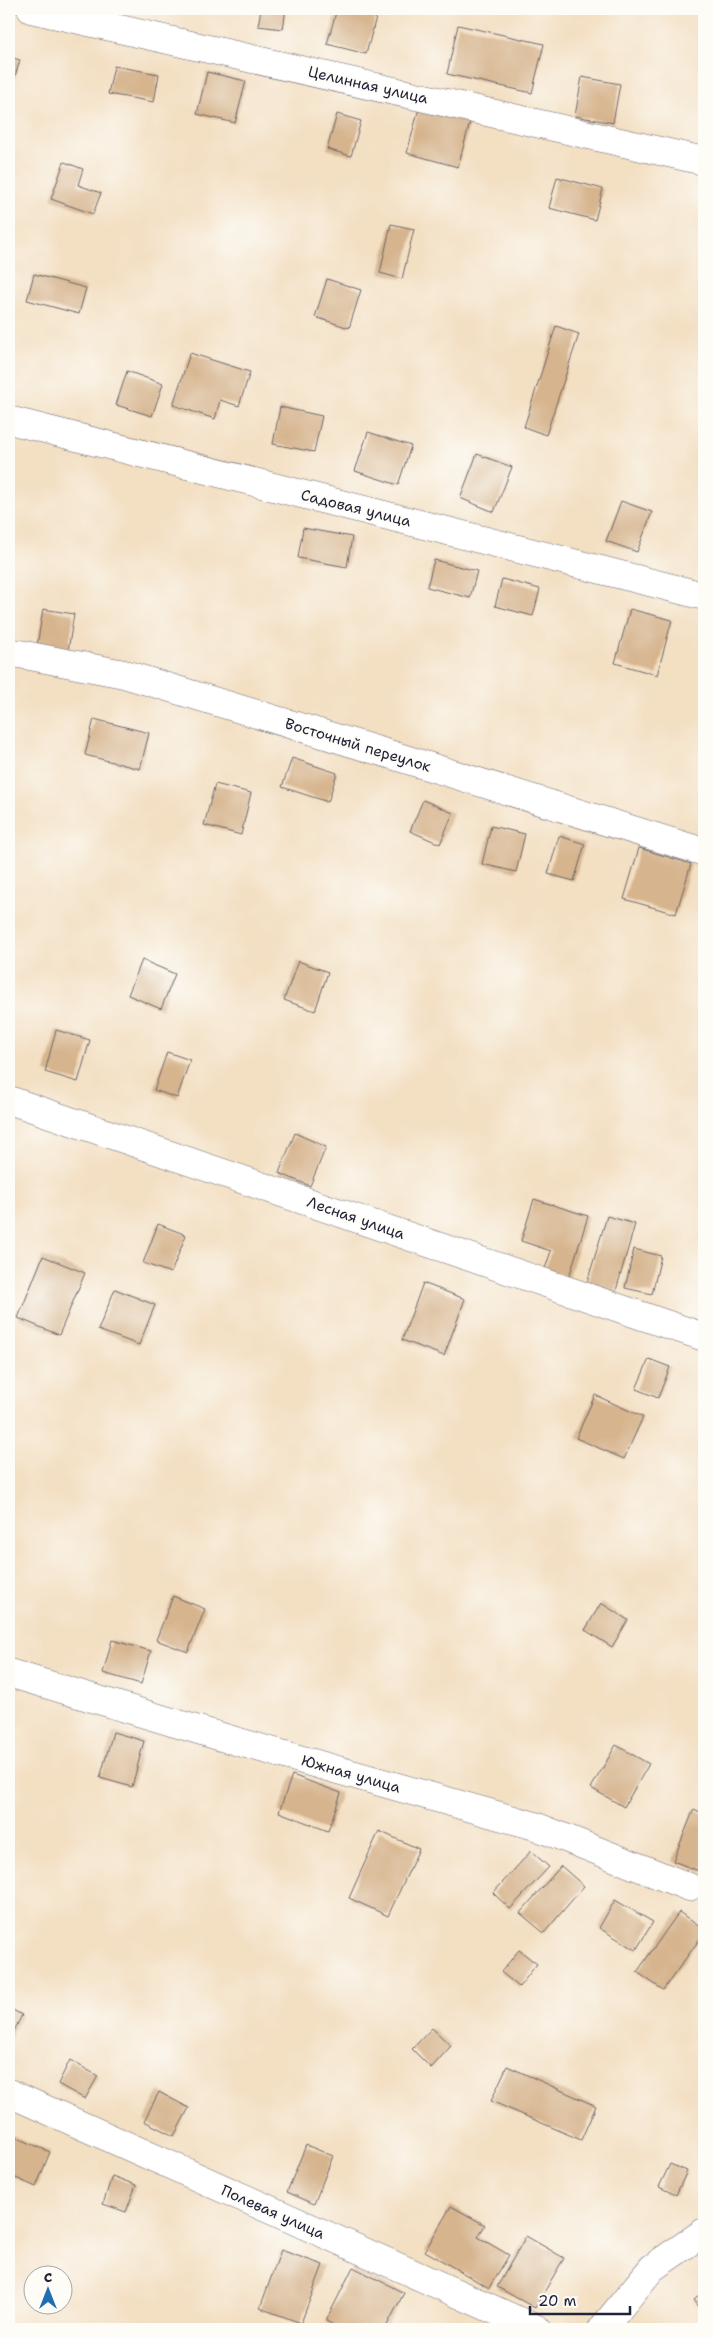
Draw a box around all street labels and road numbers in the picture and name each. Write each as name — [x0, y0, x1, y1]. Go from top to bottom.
street label: Целинная улица — [306, 61, 431, 109]
street label: Садовая улица — [299, 485, 414, 531]
street label: Восточный переулок — [283, 713, 433, 777]
street label: Лесная улица — [304, 1192, 408, 1244]
street label: Южная улица — [299, 1750, 403, 1798]
street label: Полевая улица — [218, 2180, 329, 2244]

